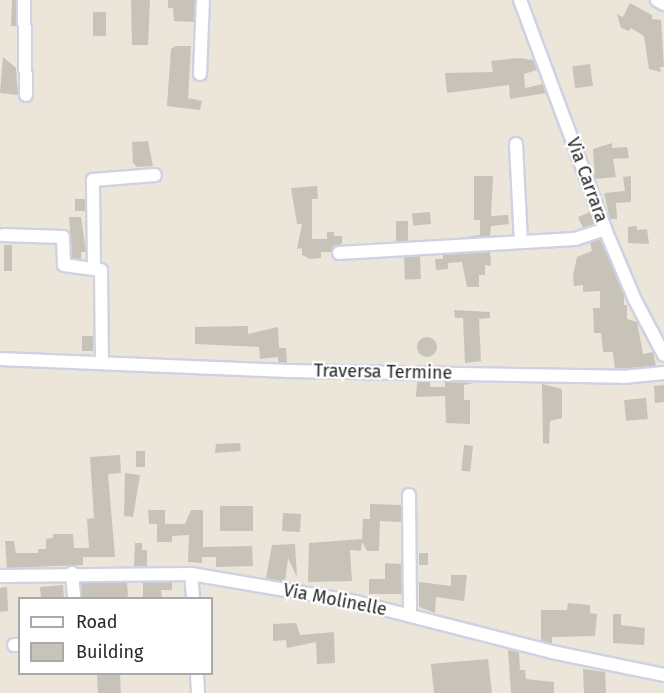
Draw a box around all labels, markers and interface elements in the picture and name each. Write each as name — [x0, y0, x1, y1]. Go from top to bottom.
street label: Via Carrara — [562, 135, 612, 225]
street label: Traversa Termine — [314, 360, 452, 384]
street label: Via Molinelle — [281, 579, 389, 621]
legend — [18, 597, 213, 675]
text: Road — [76, 611, 118, 633]
text: Building — [76, 641, 143, 663]

